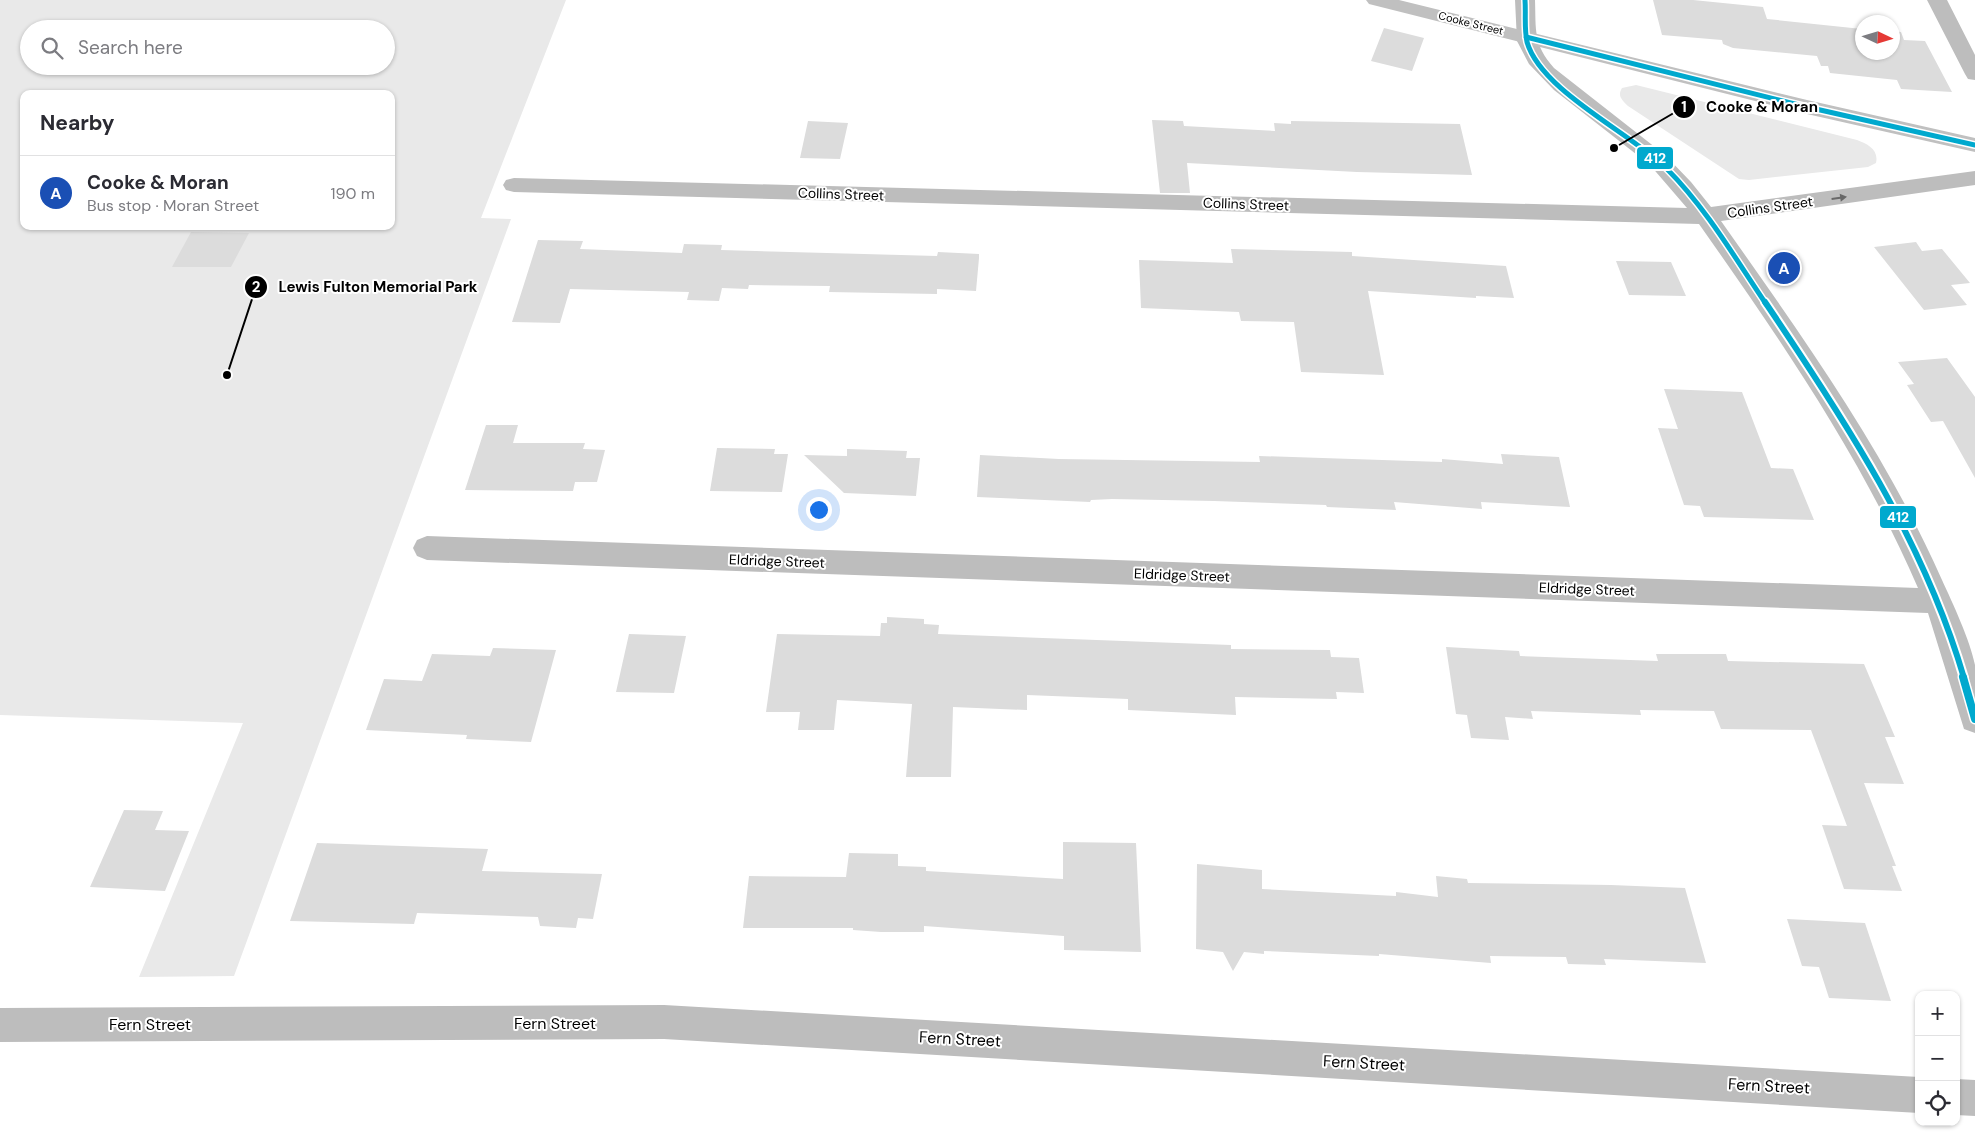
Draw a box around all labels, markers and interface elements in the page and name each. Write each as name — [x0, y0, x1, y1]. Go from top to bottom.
street label: Cooke Street — [1437, 8, 1505, 38]
north arrow — [1855, 15, 1900, 60]
search box — [20, 20, 395, 75]
icon: search — [38, 34, 66, 62]
text: Search here — [78, 35, 183, 60]
callout: Cooke & Moran — [1671, 92, 1828, 122]
text: 1 — [1681, 97, 1687, 117]
text: Cooke & Moran — [1706, 97, 1818, 117]
text: Nearby — [40, 109, 114, 137]
line badge: 412 — [1636, 146, 1674, 170]
text: 412 — [1644, 149, 1666, 167]
text: Cooke & Moran — [87, 170, 229, 195]
text: A — [50, 183, 62, 204]
text: 190 m — [331, 183, 375, 204]
street label: Collins Street — [798, 183, 884, 205]
street label: Collins Street — [1726, 192, 1814, 222]
street label: Collins Street — [1203, 193, 1289, 215]
one-way arrow — [1831, 193, 1847, 201]
text: Bus stop · Moran Street — [87, 195, 259, 216]
pin: A — [1768, 249, 1800, 287]
callout: Lewis Fulton Memorial Park — [244, 272, 488, 302]
text: 2 — [252, 277, 261, 297]
text: Lewis Fulton Memorial Park — [279, 277, 478, 297]
your location — [806, 497, 832, 523]
line badge: 412 — [1879, 505, 1917, 529]
text: 412 — [1887, 508, 1909, 526]
street label: Eldridge Street — [729, 550, 825, 572]
street label: Eldridge Street — [1134, 564, 1230, 586]
street label: Eldridge Street — [1539, 578, 1635, 600]
map controls — [1915, 991, 1960, 1126]
button: + — [1915, 991, 1960, 1036]
street label: Fern Street — [514, 1013, 596, 1034]
street label: Fern Street — [109, 1014, 191, 1035]
street label: Fern Street — [918, 1026, 1002, 1052]
button: − — [1915, 1036, 1960, 1081]
street label: Fern Street — [1322, 1050, 1406, 1076]
street label: Fern Street — [1727, 1073, 1811, 1099]
button: locate — [1915, 1081, 1960, 1126]

